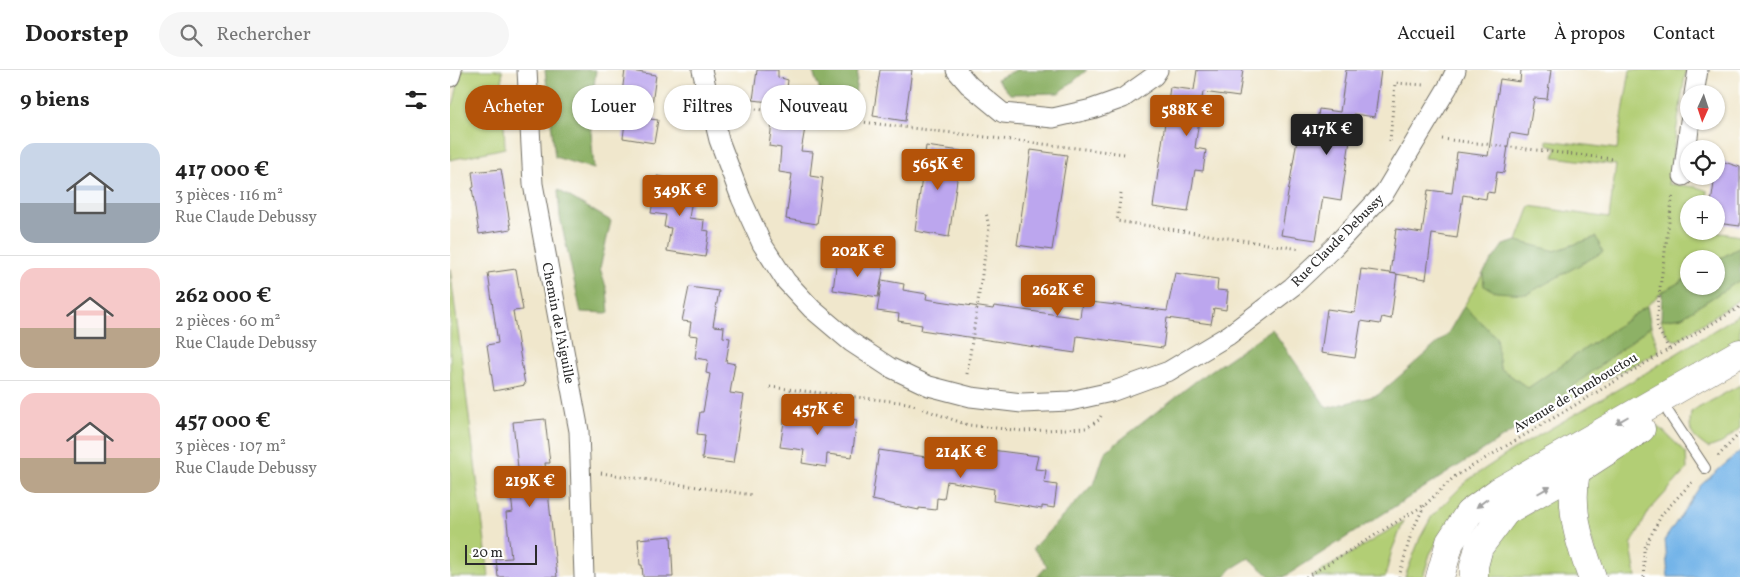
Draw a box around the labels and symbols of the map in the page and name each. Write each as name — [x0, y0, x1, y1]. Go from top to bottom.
north arrow — [1680, 85, 1725, 130]
pin: 588K € — [1146, 94, 1228, 137]
pin: 417K € — [1286, 114, 1368, 156]
pin: 565K € — [897, 148, 979, 191]
pin: 349K € — [639, 174, 721, 217]
street label: Rue Claude Debussy — [1287, 190, 1389, 292]
pin: 202K € — [817, 236, 899, 278]
street label: Chemin de l'Aiguille — [536, 261, 579, 386]
pin: 262K € — [1017, 274, 1099, 317]
street label: Avenue de Tombouctou — [1510, 349, 1642, 438]
pin: 457K € — [777, 394, 859, 436]
one-way arrow — [1615, 416, 1628, 425]
pin: 214K € — [920, 436, 1002, 479]
pin: 219K € — [489, 466, 571, 508]
one-way arrow — [1537, 485, 1550, 494]
one-way arrow — [1475, 498, 1489, 508]
scale bar — [465, 542, 538, 565]

